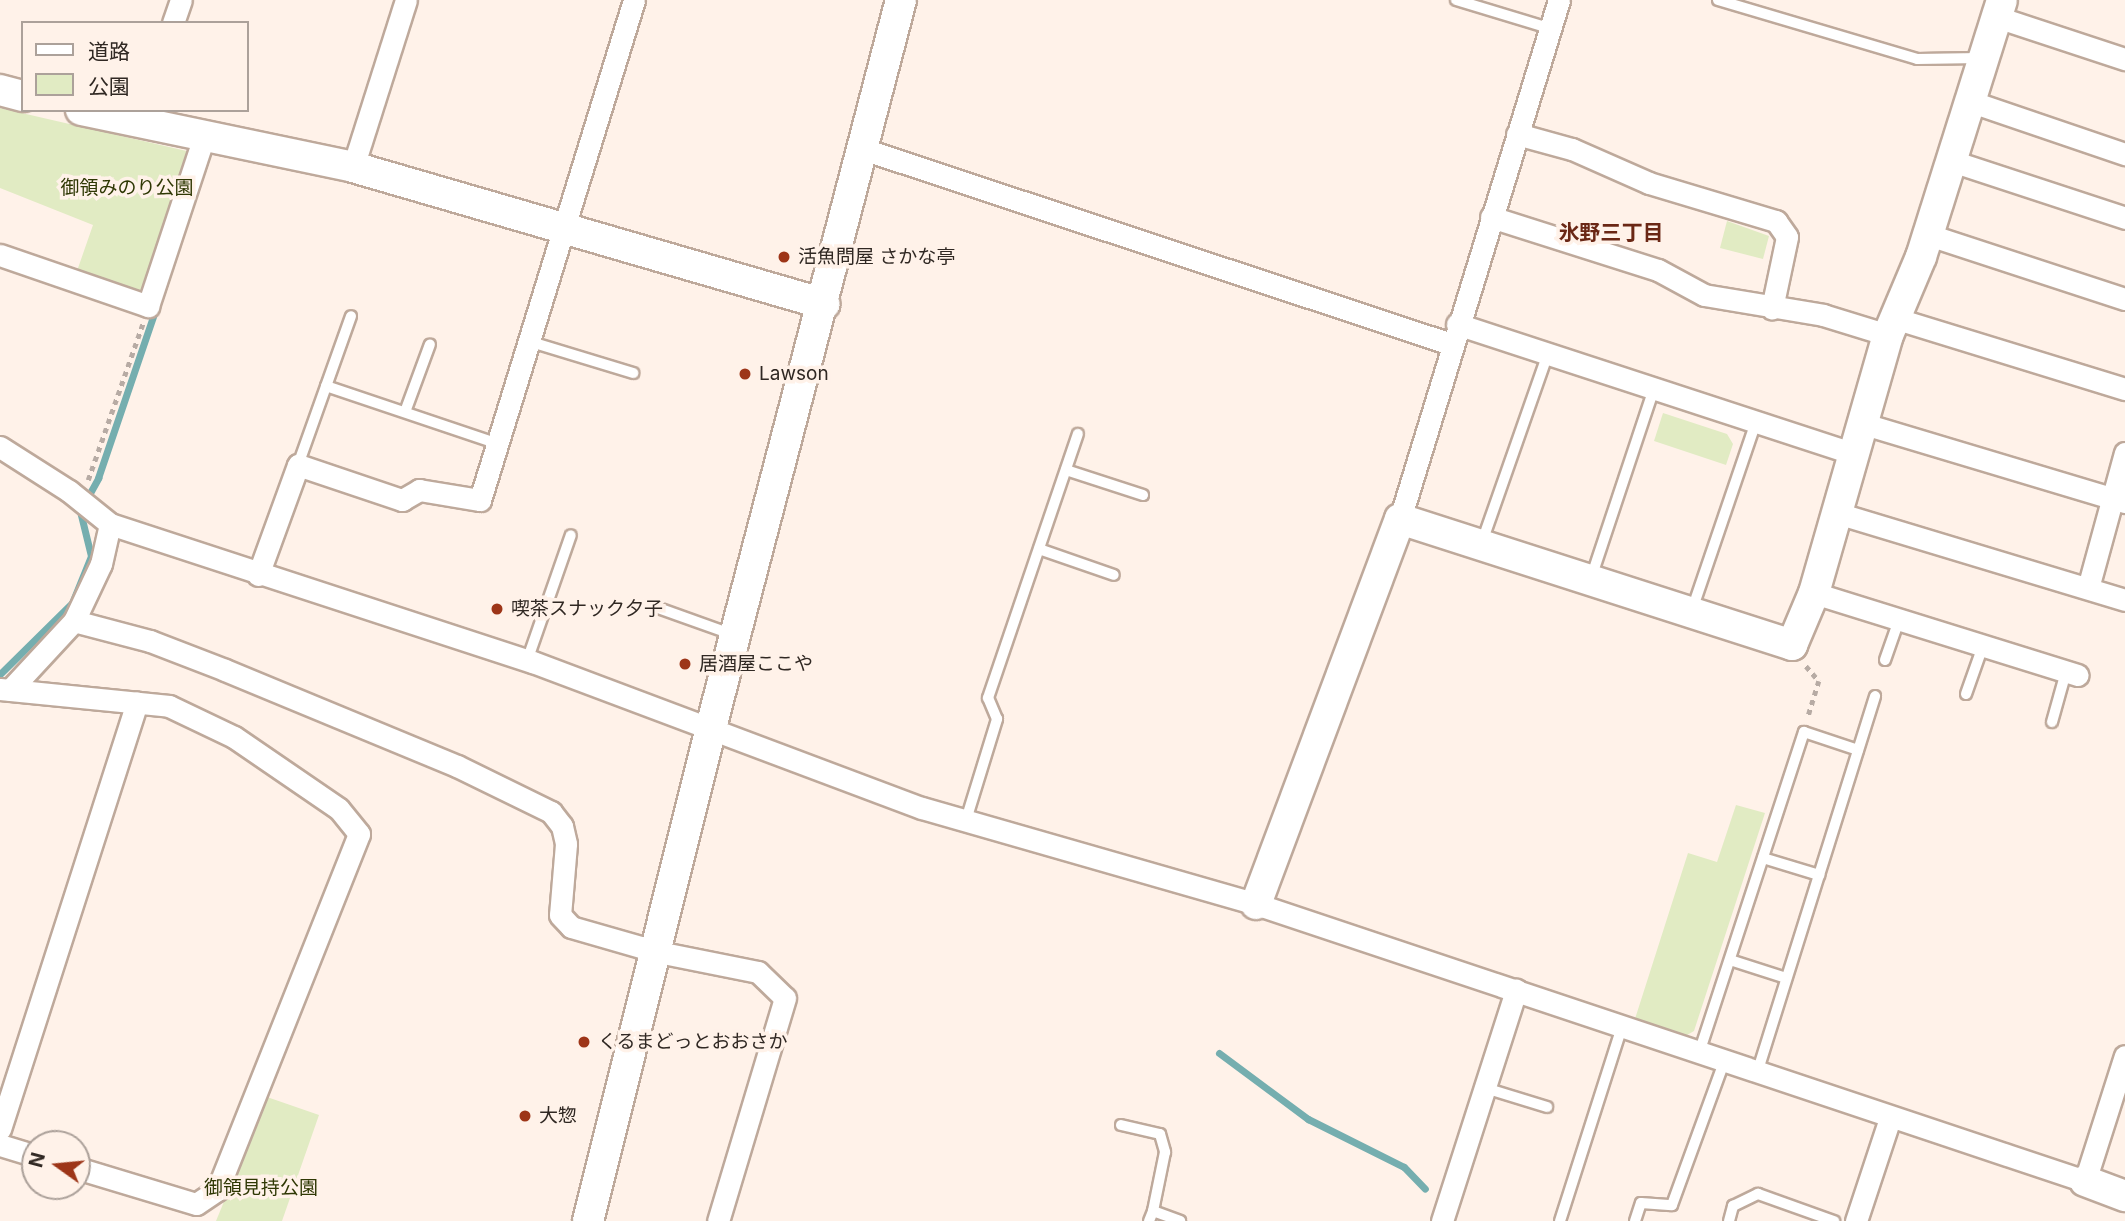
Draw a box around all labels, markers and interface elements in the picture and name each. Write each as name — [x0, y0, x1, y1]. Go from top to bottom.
legend — [21, 21, 248, 112]
text: 道路 — [88, 39, 130, 64]
text: 公園 — [88, 74, 130, 99]
park label: 御領みのり公園 — [61, 177, 193, 199]
district label: 氷野三丁目 — [1559, 220, 1663, 246]
place label: 活魚問屋 さかな亭 — [798, 246, 955, 268]
marker: 活魚問屋 さかな亭 — [776, 249, 792, 265]
place label: Lawson — [759, 363, 829, 385]
marker: Lawson — [737, 366, 753, 382]
place label: 喫茶スナック夕子 — [511, 598, 663, 620]
marker: 喫茶スナック夕子 — [489, 601, 505, 617]
place label: 居酒屋ここや — [699, 653, 813, 675]
marker: 居酒屋ここや — [677, 656, 693, 672]
place label: くるまどっとおおさか — [598, 1031, 788, 1053]
marker: くるまどっとおおさか — [576, 1034, 592, 1050]
place label: 大惣 — [539, 1105, 577, 1127]
marker: 大惣 — [517, 1108, 533, 1124]
north arrow — [21, 1130, 91, 1200]
text: N — [24, 1150, 50, 1170]
park label: 御領見持公園 — [204, 1177, 318, 1199]

